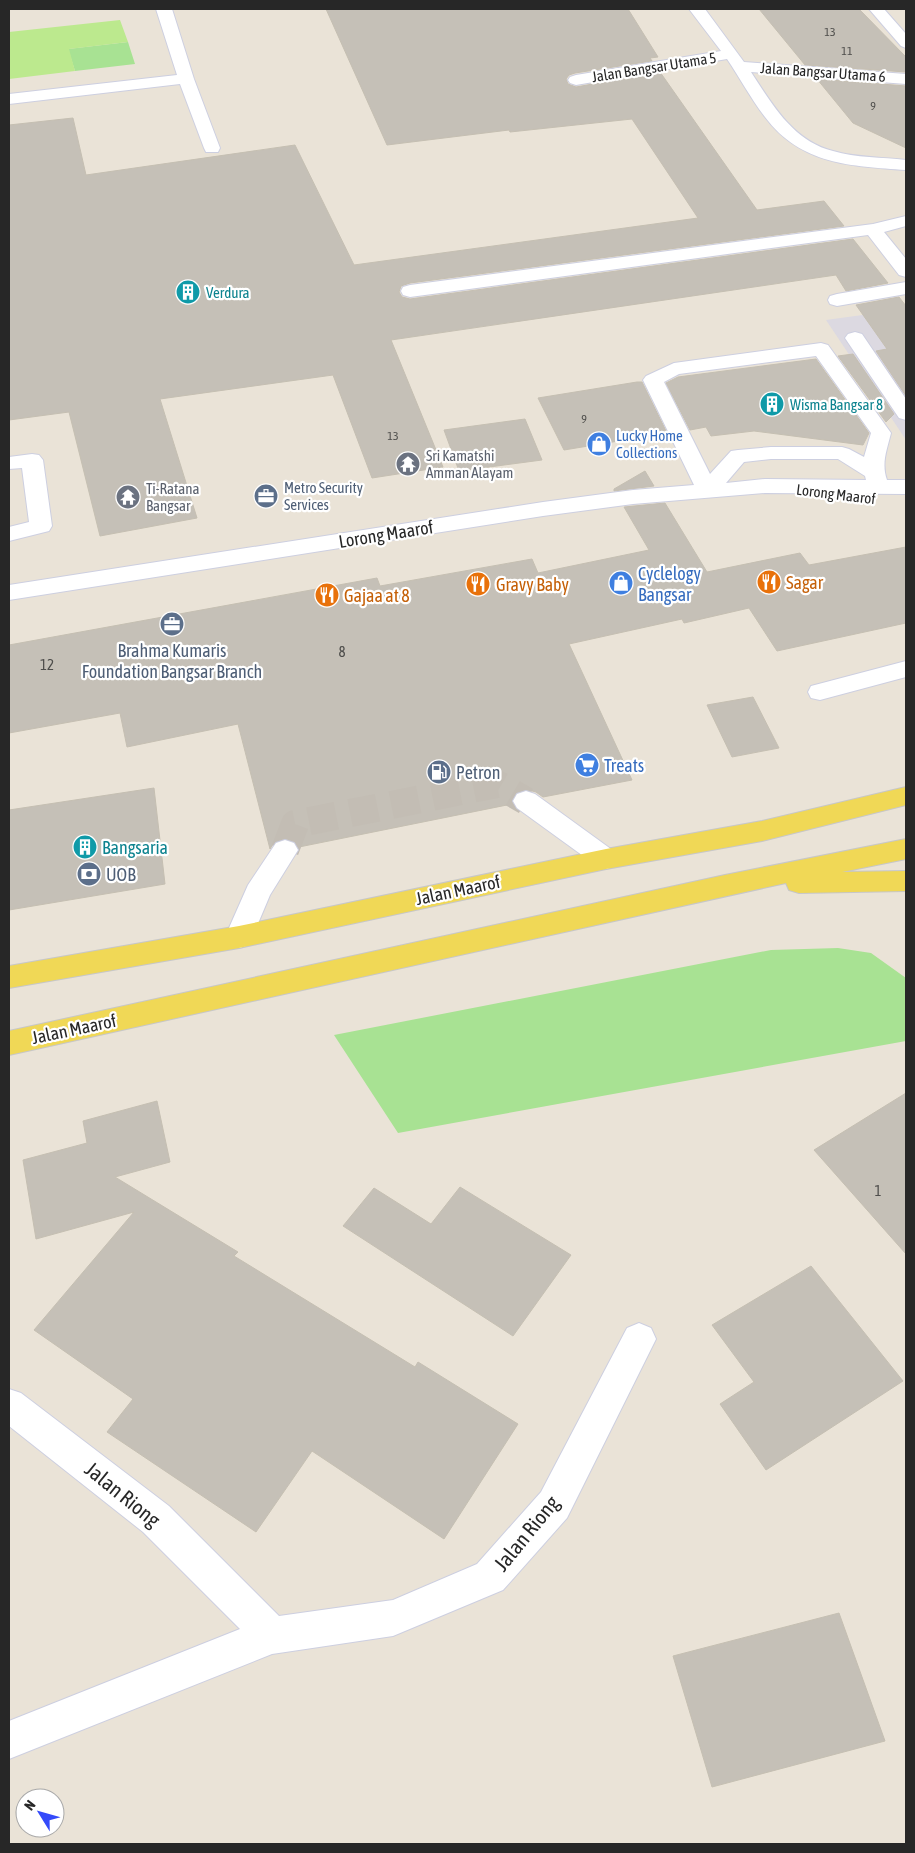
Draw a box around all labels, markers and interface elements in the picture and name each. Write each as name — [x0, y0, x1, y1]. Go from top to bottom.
house number: 13 — [824, 25, 836, 39]
house number: 11 — [841, 44, 853, 58]
street label: Jalan Bangsar Utama 5 — [591, 49, 717, 85]
street label: Jalan Bangsar Utama 6 — [760, 59, 886, 85]
house number: 9 — [870, 99, 876, 113]
building icon: Verdura — [175, 279, 201, 305]
place label: Verdura — [206, 284, 250, 301]
building icon: Wisma Bangsar 8 — [759, 391, 785, 417]
place label: Wisma Bangsar 8 — [790, 396, 883, 413]
house number: 9 — [581, 412, 587, 426]
place label: Lucky Home Collections — [616, 427, 683, 461]
house number: 13 — [387, 429, 399, 443]
shop icon: Lucky Home Collections — [586, 431, 612, 457]
place label: Sri Kamatshi Amman Alayam — [426, 447, 513, 481]
temple icon: Sri Kamatshi Amman Alayam — [395, 451, 421, 477]
place label: Metro Security Services — [284, 479, 363, 513]
place label: Ti-Ratana Bangsar — [146, 480, 200, 514]
street label: Lorong Maarof — [795, 481, 877, 507]
office icon: Metro Security Services — [253, 483, 279, 509]
temple icon: Ti-Ratana Bangsar — [115, 484, 141, 510]
street label: Lorong Maarof — [337, 516, 435, 552]
place label: Cyclelogy Bangsar — [638, 563, 701, 605]
restaurant icon: Sagar — [756, 569, 782, 595]
shop icon: Cyclelogy Bangsar — [608, 570, 634, 596]
restaurant icon: Gravy Baby — [465, 571, 491, 597]
place label: Sagar — [786, 572, 824, 593]
place label: Gravy Baby — [496, 574, 569, 595]
restaurant icon: Gajaa at 8 — [314, 582, 340, 608]
place label: Gajaa at 8 — [344, 585, 410, 606]
office icon: Brahma Kumaris Foundation Bangsar Branch — [159, 611, 185, 637]
place label: Brahma Kumaris Foundation Bangsar Branch — [82, 640, 262, 682]
house number: 8 — [338, 643, 346, 660]
house number: 12 — [40, 656, 54, 673]
supermarket icon: Treats — [574, 752, 600, 778]
place label: Treats — [604, 755, 644, 776]
fuel station icon: Petron — [426, 759, 452, 785]
place label: Petron — [456, 762, 501, 783]
building icon: Bangsaria — [72, 834, 98, 860]
place label: Bangsaria — [102, 837, 168, 858]
bank icon: UOB — [76, 861, 102, 887]
place label: UOB — [106, 864, 136, 885]
street label: Jalan Maarof — [414, 871, 502, 909]
street label: Jalan Maarof — [30, 1010, 118, 1048]
house number: 1 — [874, 1182, 882, 1199]
street label: Jalan Riong — [81, 1457, 165, 1531]
street label: Jalan Riong — [489, 1491, 563, 1575]
north arrow — [15, 1788, 65, 1838]
text: N — [21, 1797, 38, 1813]

